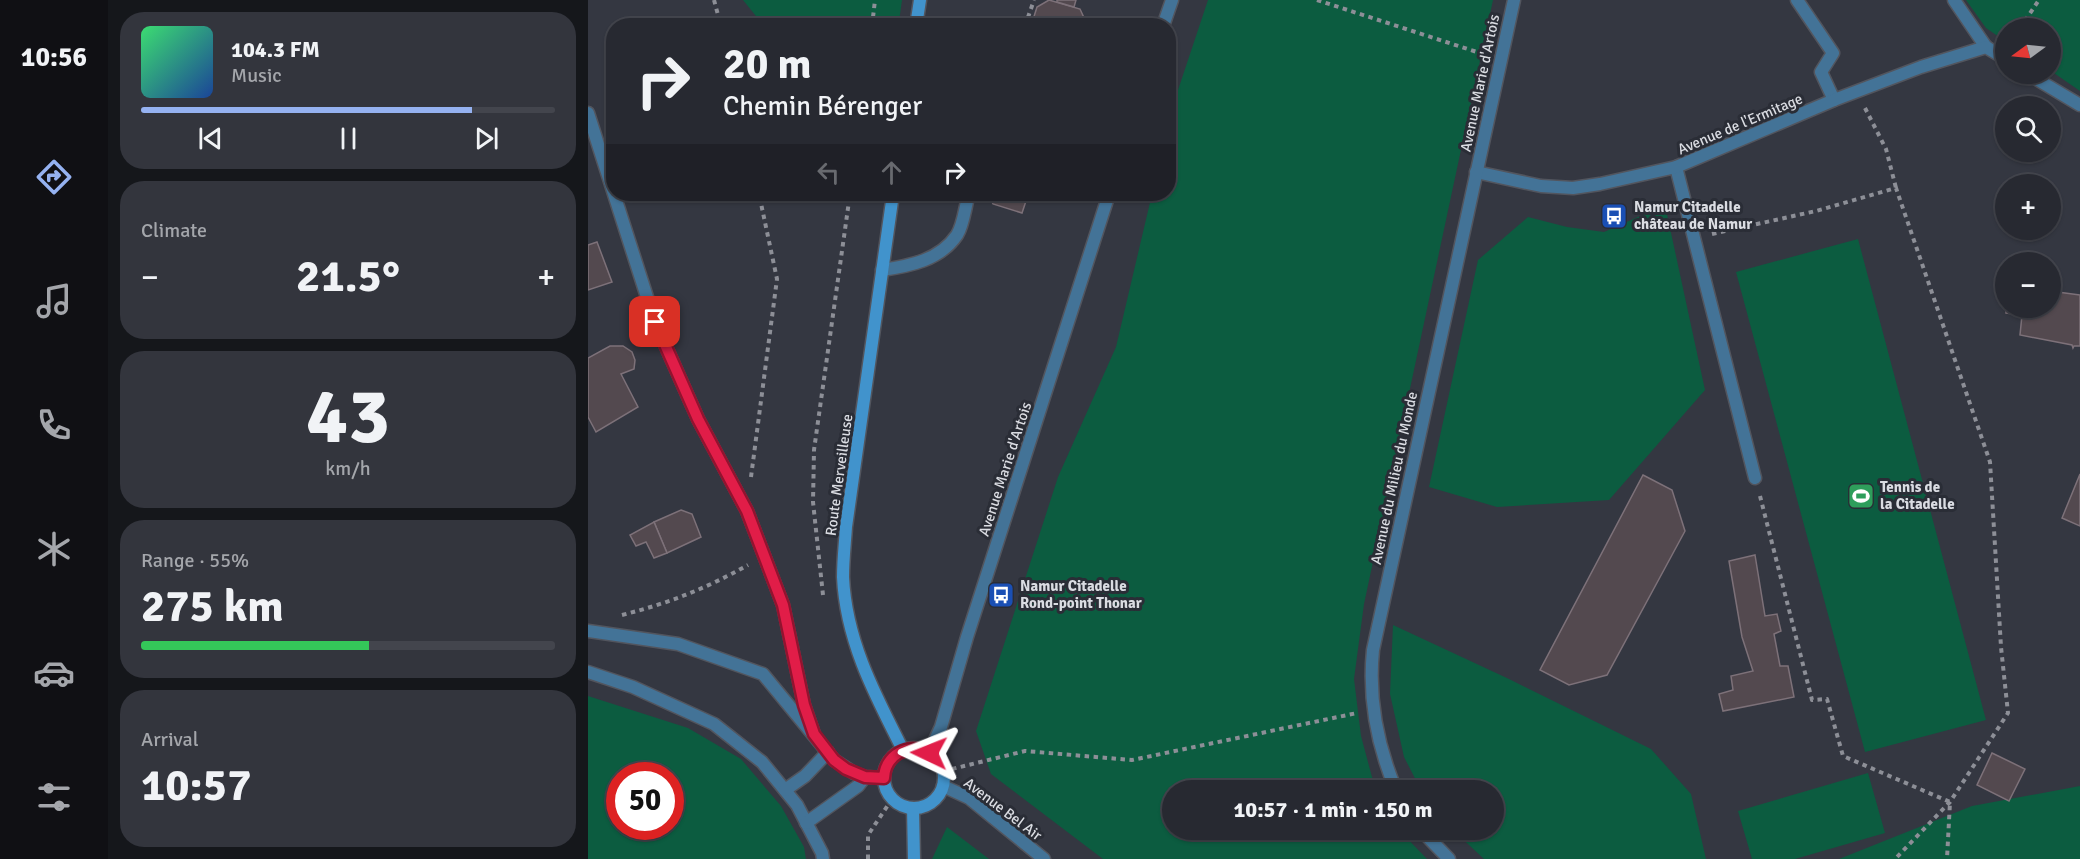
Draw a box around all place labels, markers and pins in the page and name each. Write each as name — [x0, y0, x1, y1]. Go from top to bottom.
place label: Namur Citadelle château de Namur — [1634, 198, 1752, 233]
bus stop icon: Namur Citadelle château de Namur — [1599, 201, 1629, 231]
pin — [629, 296, 680, 347]
place label: Tennis de la Citadelle — [1880, 478, 1955, 513]
sports icon: Tennis de la Citadelle — [1846, 481, 1876, 511]
place label: Namur Citadelle Rond-point Thonar — [1020, 577, 1142, 612]
bus stop icon: Namur Citadelle Rond-point Thonar — [986, 580, 1016, 610]

